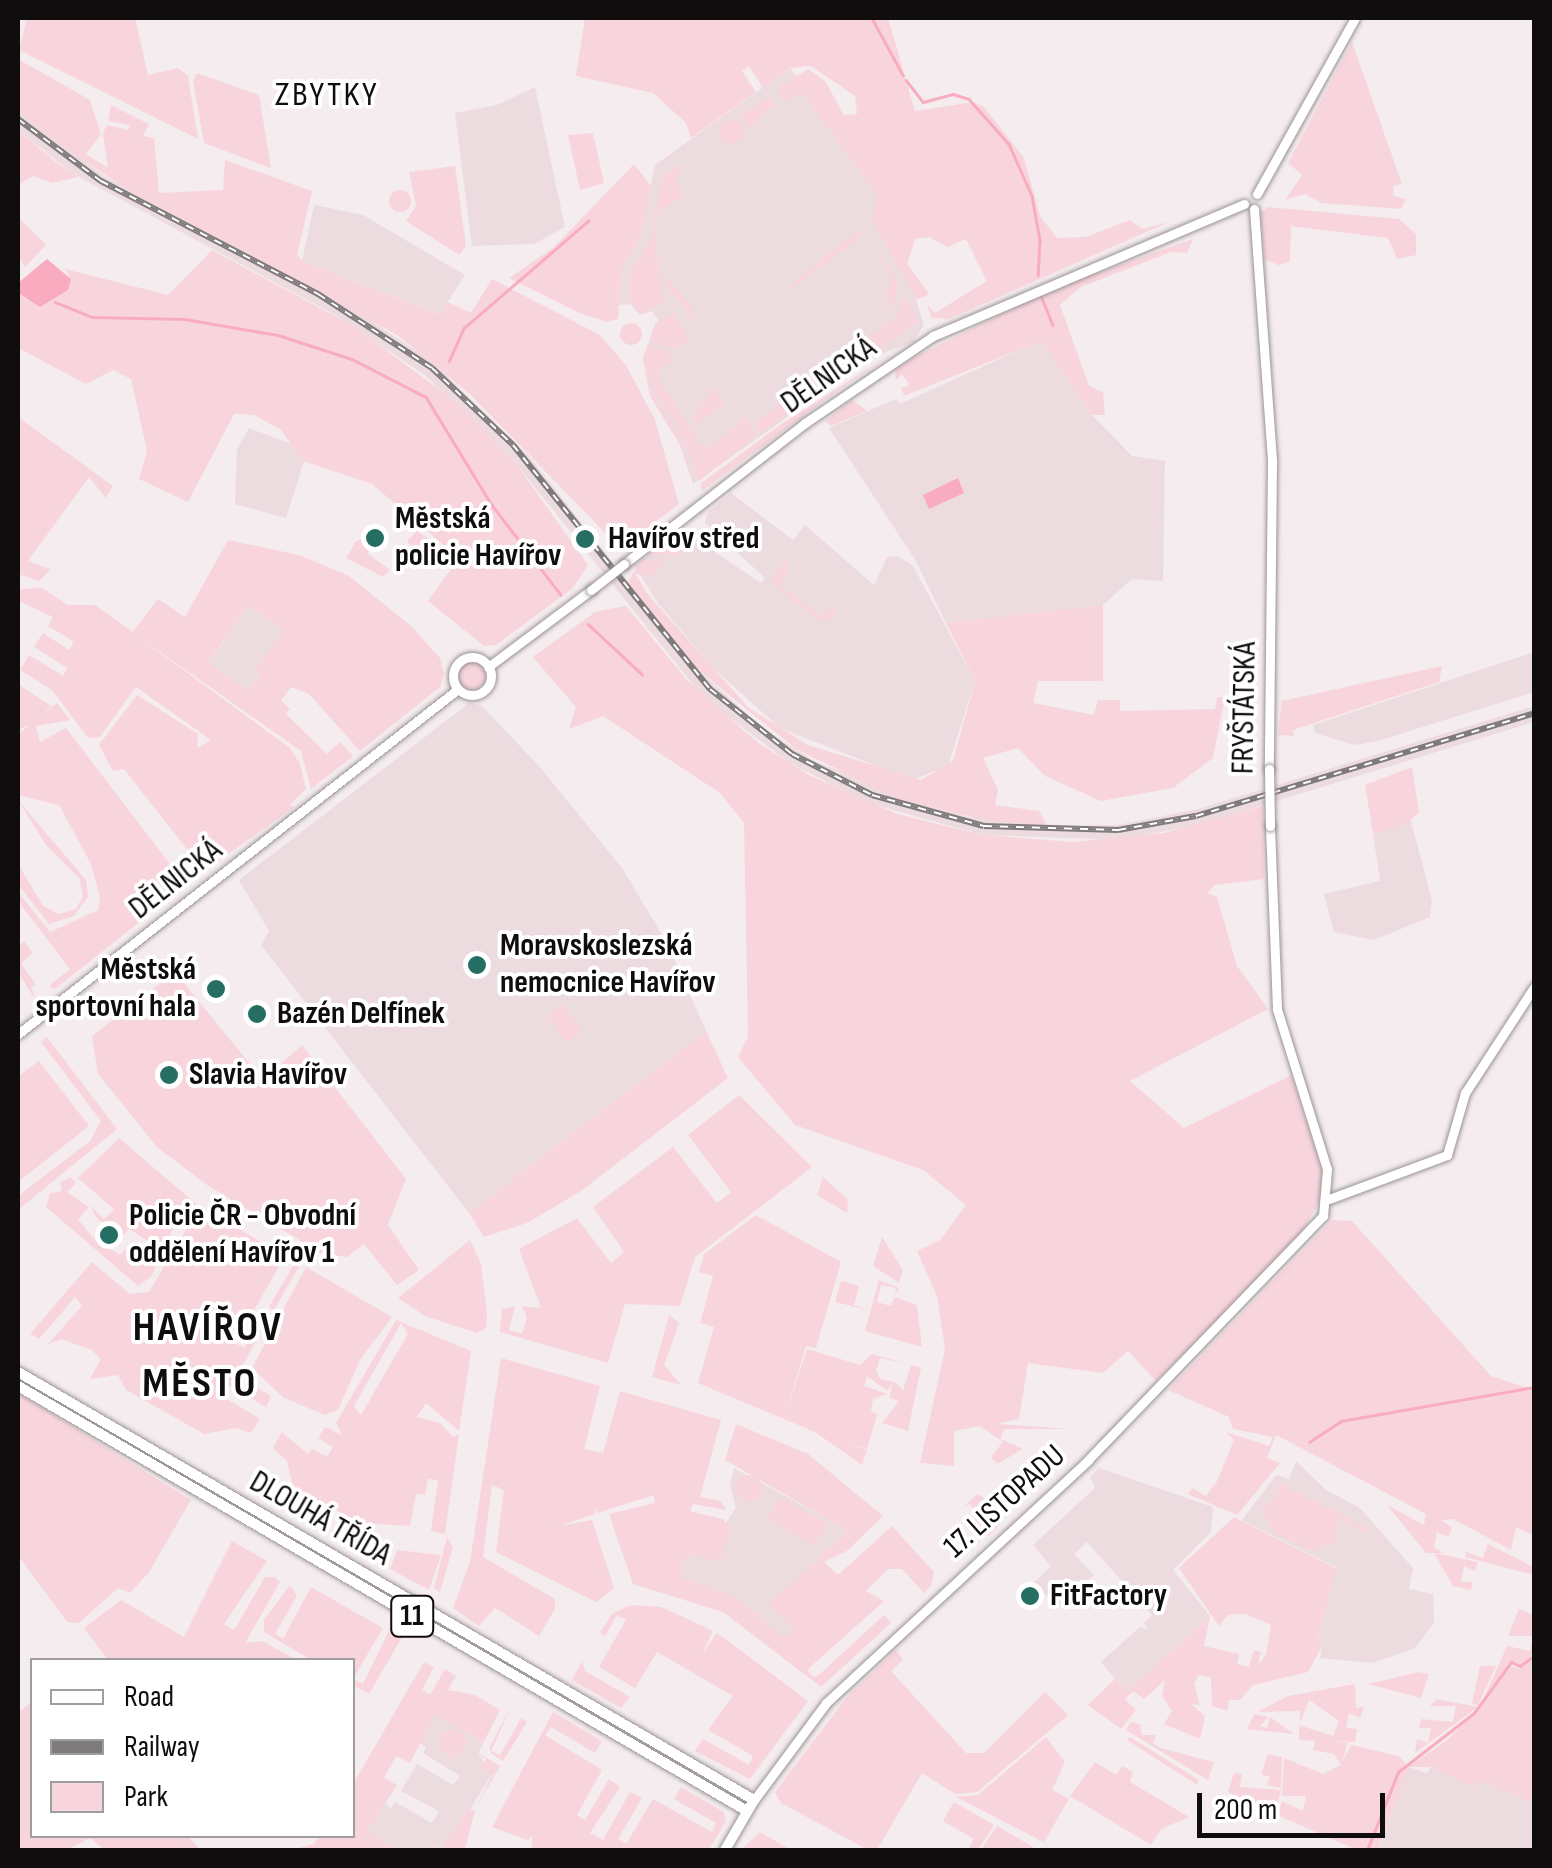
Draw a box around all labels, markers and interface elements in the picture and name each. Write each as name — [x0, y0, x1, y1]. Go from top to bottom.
district label: ZBYTKY — [275, 74, 379, 116]
street label: DĚLNICKÁ — [774, 329, 884, 423]
place label: Městská policie Havířov — [395, 501, 561, 576]
place label: Havířov střed — [608, 520, 759, 558]
marker: Havířov střed — [572, 526, 598, 552]
marker: Městská policie Havířov — [364, 527, 386, 549]
street label: FRYŠTÁTSKÁ — [1225, 641, 1265, 775]
street label: DĚLNICKÁ — [122, 832, 230, 928]
place label: Moravskoslezská nemocnice Havířov — [500, 928, 716, 1003]
place label: Městská sportovní hala — [35, 952, 196, 1027]
marker: Moravskoslezská nemocnice Havířov — [464, 952, 490, 978]
marker: Městská sportovní hala — [205, 978, 227, 1000]
place label: Bazén Delfínek — [277, 995, 445, 1033]
marker: Bazén Delfínek — [246, 1003, 268, 1025]
place label: Slavia Havířov — [189, 1056, 347, 1094]
marker: Slavia Havířov — [158, 1064, 180, 1086]
place label: Policie ČR - Obvodní oddělení Havířov 1 — [129, 1198, 356, 1273]
marker: Policie ČR - Obvodní oddělení Havířov 1 — [98, 1224, 120, 1246]
district label: HAVÍŘOV — [133, 1303, 283, 1353]
district label: MĚSTO — [142, 1359, 258, 1409]
street label: 17. LISTOPADU — [936, 1437, 1074, 1567]
street label: DLOUHÁ TŘÍDA — [242, 1463, 398, 1575]
place label: FitFactory — [1050, 1577, 1167, 1615]
marker: FitFactory — [1019, 1585, 1041, 1607]
road number: 11 — [390, 1591, 434, 1641]
legend — [30, 1658, 355, 1838]
text: Road — [124, 1679, 174, 1715]
text: Railway — [124, 1729, 200, 1765]
scale bar — [1202, 1773, 1390, 1835]
text: Park — [124, 1779, 168, 1815]
text: 200 m — [1214, 1792, 1277, 1828]

